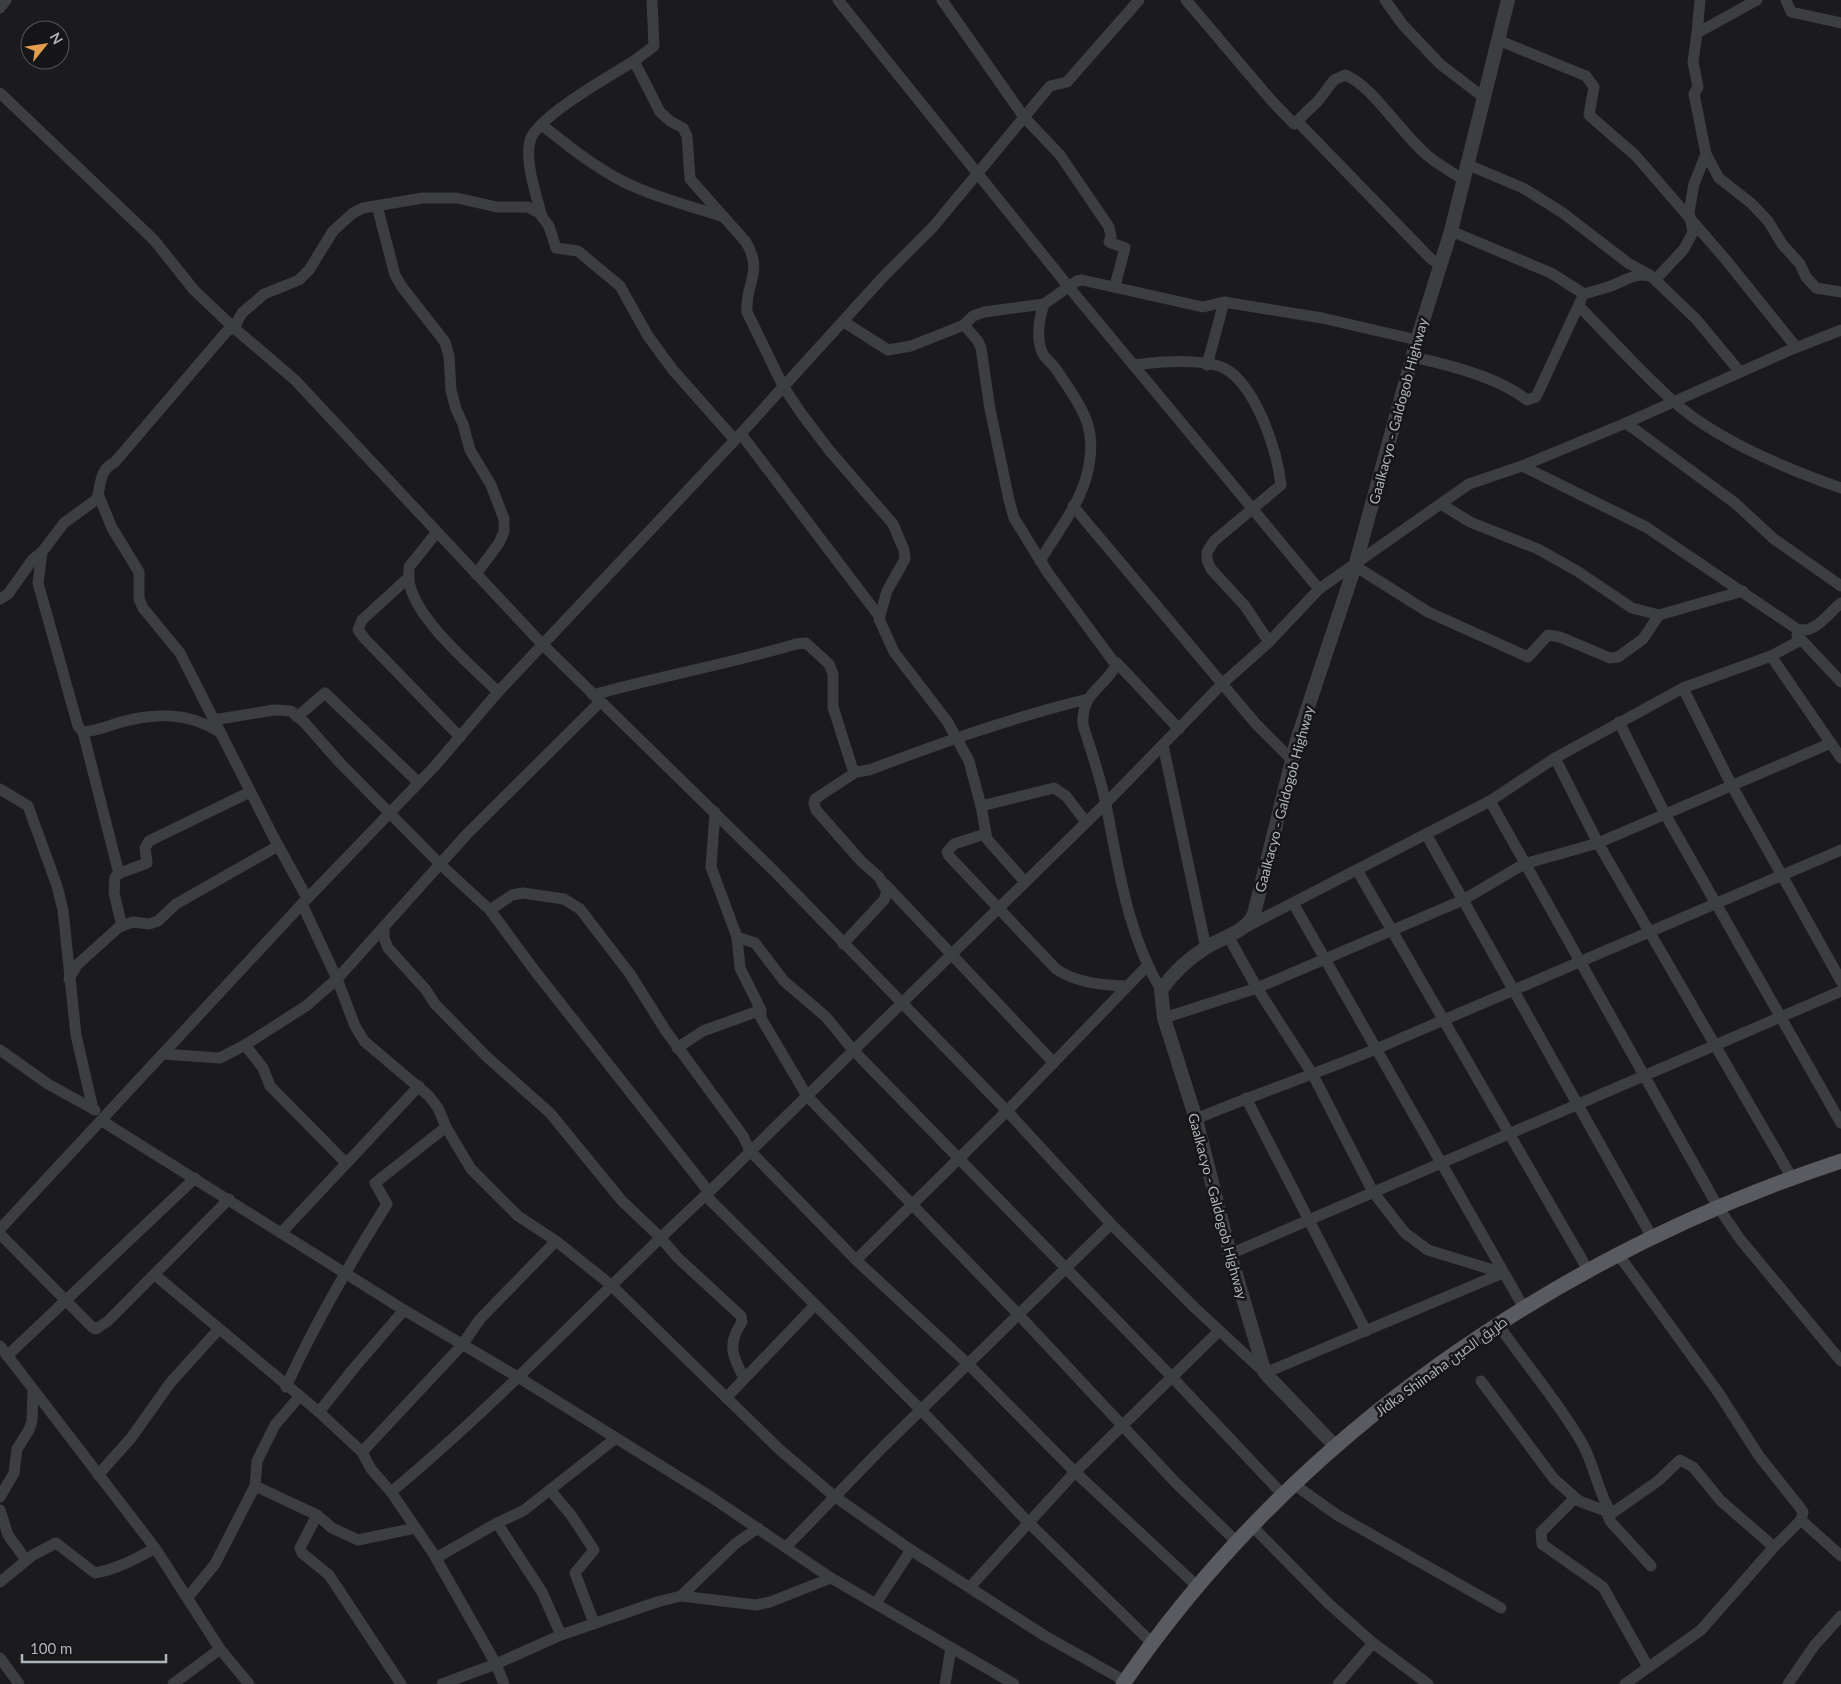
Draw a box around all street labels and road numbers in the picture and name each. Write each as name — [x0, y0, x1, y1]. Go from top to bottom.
street label: Gaalkacyo - Galdogob Highway — [1365, 315, 1431, 506]
street label: Gaalkacyo - Galdogob Highway — [1251, 703, 1317, 894]
street label: Gaalkacyo - Galdogob Highway — [1185, 1111, 1251, 1302]
street label: Jidka Shiinaha طريق الصين — [1372, 1312, 1511, 1420]

